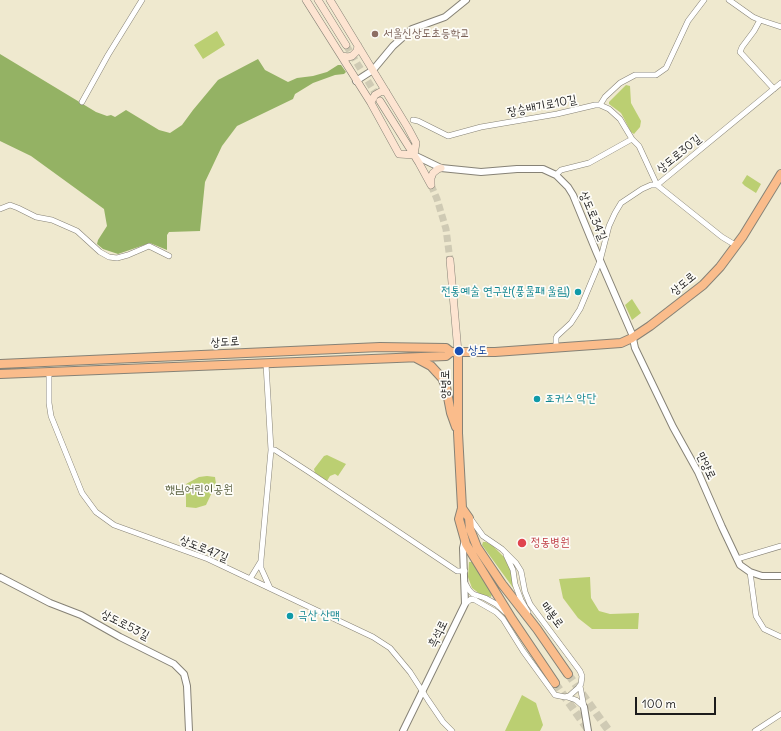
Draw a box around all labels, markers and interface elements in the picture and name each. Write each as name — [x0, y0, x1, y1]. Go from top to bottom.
place label: 서울신상도초등학교 — [383, 27, 470, 41]
marker: 서울신상도초등학교 — [370, 29, 380, 39]
street label: 장승배기로10길 — [506, 92, 578, 120]
street label: 상도로30길 — [654, 132, 704, 176]
street label: 상도로34길 — [576, 189, 610, 243]
street label: 상도로 — [667, 269, 699, 299]
place label: 전통예술 연구완(풍물패 울림) — [441, 285, 570, 299]
marker: 전통예술 연구완(풍물패 울림) — [573, 287, 583, 297]
street label: 상도로 — [210, 334, 240, 350]
place label: 상도 — [468, 344, 487, 358]
marker: 상도 — [453, 345, 465, 357]
street label: 양녕로 — [439, 370, 453, 398]
place label: 죠커스 악단 — [545, 392, 596, 406]
marker: 죠커스 악단 — [532, 394, 542, 404]
street label: 만양로 — [693, 450, 719, 482]
park label: 햇님어린이공원 — [165, 483, 233, 497]
street label: 상도로47길 — [178, 533, 230, 565]
place label: 정동병원 — [531, 536, 570, 550]
marker: 정동병원 — [516, 537, 528, 549]
street label: 매봉로 — [538, 599, 566, 631]
street label: 상도로53길 — [98, 607, 152, 643]
place label: 극산 산맥 — [298, 609, 339, 623]
marker: 극산 산맥 — [285, 611, 295, 621]
street label: 흑석로 — [425, 618, 451, 650]
scale bar — [637, 689, 718, 715]
text: 100 m — [642, 696, 676, 711]

